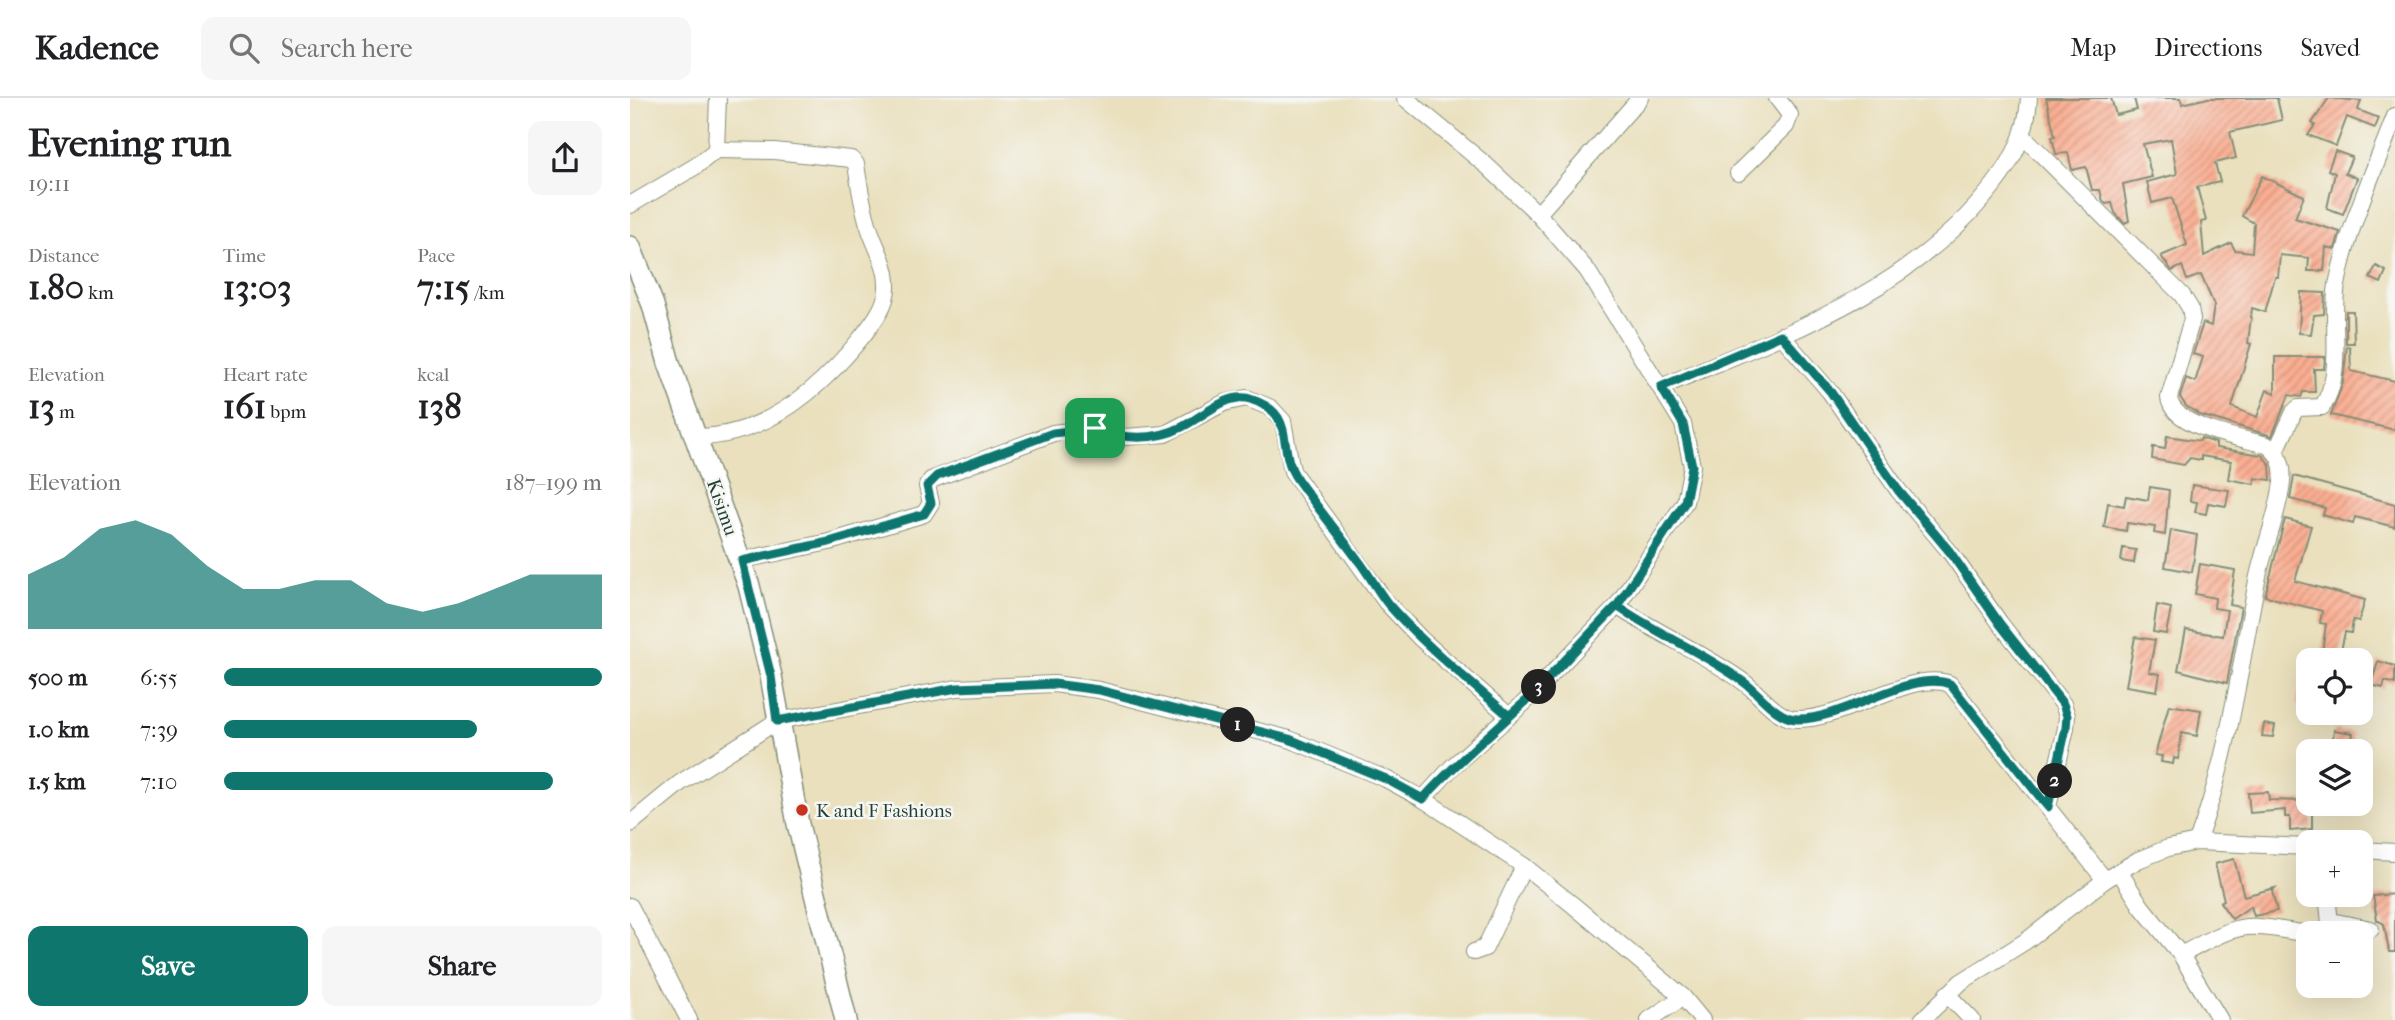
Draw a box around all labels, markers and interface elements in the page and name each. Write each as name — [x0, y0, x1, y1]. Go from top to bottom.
search box — [201, 17, 691, 80]
text: Kadence — [35, 29, 159, 68]
icon: search — [225, 29, 263, 67]
text: Search here — [281, 33, 413, 64]
text: Map — [2070, 34, 2116, 62]
text: Directions — [2154, 34, 2262, 62]
text: Saved — [2300, 34, 2360, 62]
text: Evening run — [28, 121, 231, 166]
button: share — [528, 121, 602, 195]
text: 19:11 — [28, 170, 70, 197]
text: Distance — [28, 245, 99, 267]
text: Time — [223, 245, 266, 267]
text: Pace — [417, 245, 455, 267]
text: 1.80 — [28, 267, 84, 308]
text: 13:03 — [223, 267, 292, 308]
text: 7:15 — [417, 267, 470, 308]
text: km — [84, 282, 114, 304]
text: /km — [470, 282, 504, 304]
text: Elevation — [28, 364, 105, 386]
text: Heart rate — [223, 364, 308, 386]
text: kcal — [417, 364, 449, 386]
text: 13 — [28, 386, 55, 427]
text: 161 — [223, 386, 266, 427]
text: 138 — [417, 386, 462, 427]
pin — [1065, 398, 1125, 458]
text: m — [55, 401, 75, 423]
text: bpm — [266, 401, 306, 423]
icon: arrive — [1076, 409, 1114, 447]
text: Elevation — [28, 469, 121, 496]
text: 187–199 m — [505, 469, 602, 496]
street label: Kisimu — [702, 476, 742, 539]
map controls — [2296, 648, 2373, 998]
button: locate — [2296, 648, 2373, 725]
text: 500 m — [28, 664, 87, 691]
text: 6:55 — [140, 664, 178, 691]
pin: 3 — [1522, 670, 1556, 704]
text: 3 — [1535, 675, 1542, 697]
pin: 1 — [1220, 708, 1256, 742]
text: 1 — [1234, 713, 1241, 735]
text: 1.0 km — [28, 716, 89, 743]
text: 7:39 — [140, 716, 178, 743]
button: layers — [2296, 739, 2373, 816]
pin: 2 — [2038, 764, 2072, 798]
text: 1.5 km — [28, 768, 86, 795]
text: 7:10 — [140, 768, 177, 795]
text: 2 — [2050, 769, 2059, 791]
place label: K and F Fashions — [816, 800, 952, 822]
marker: K and F Fashions — [794, 802, 810, 818]
button: + — [2296, 830, 2373, 907]
button: − — [2296, 921, 2373, 998]
button: Save — [28, 926, 308, 1006]
button: Share — [322, 926, 602, 1006]

